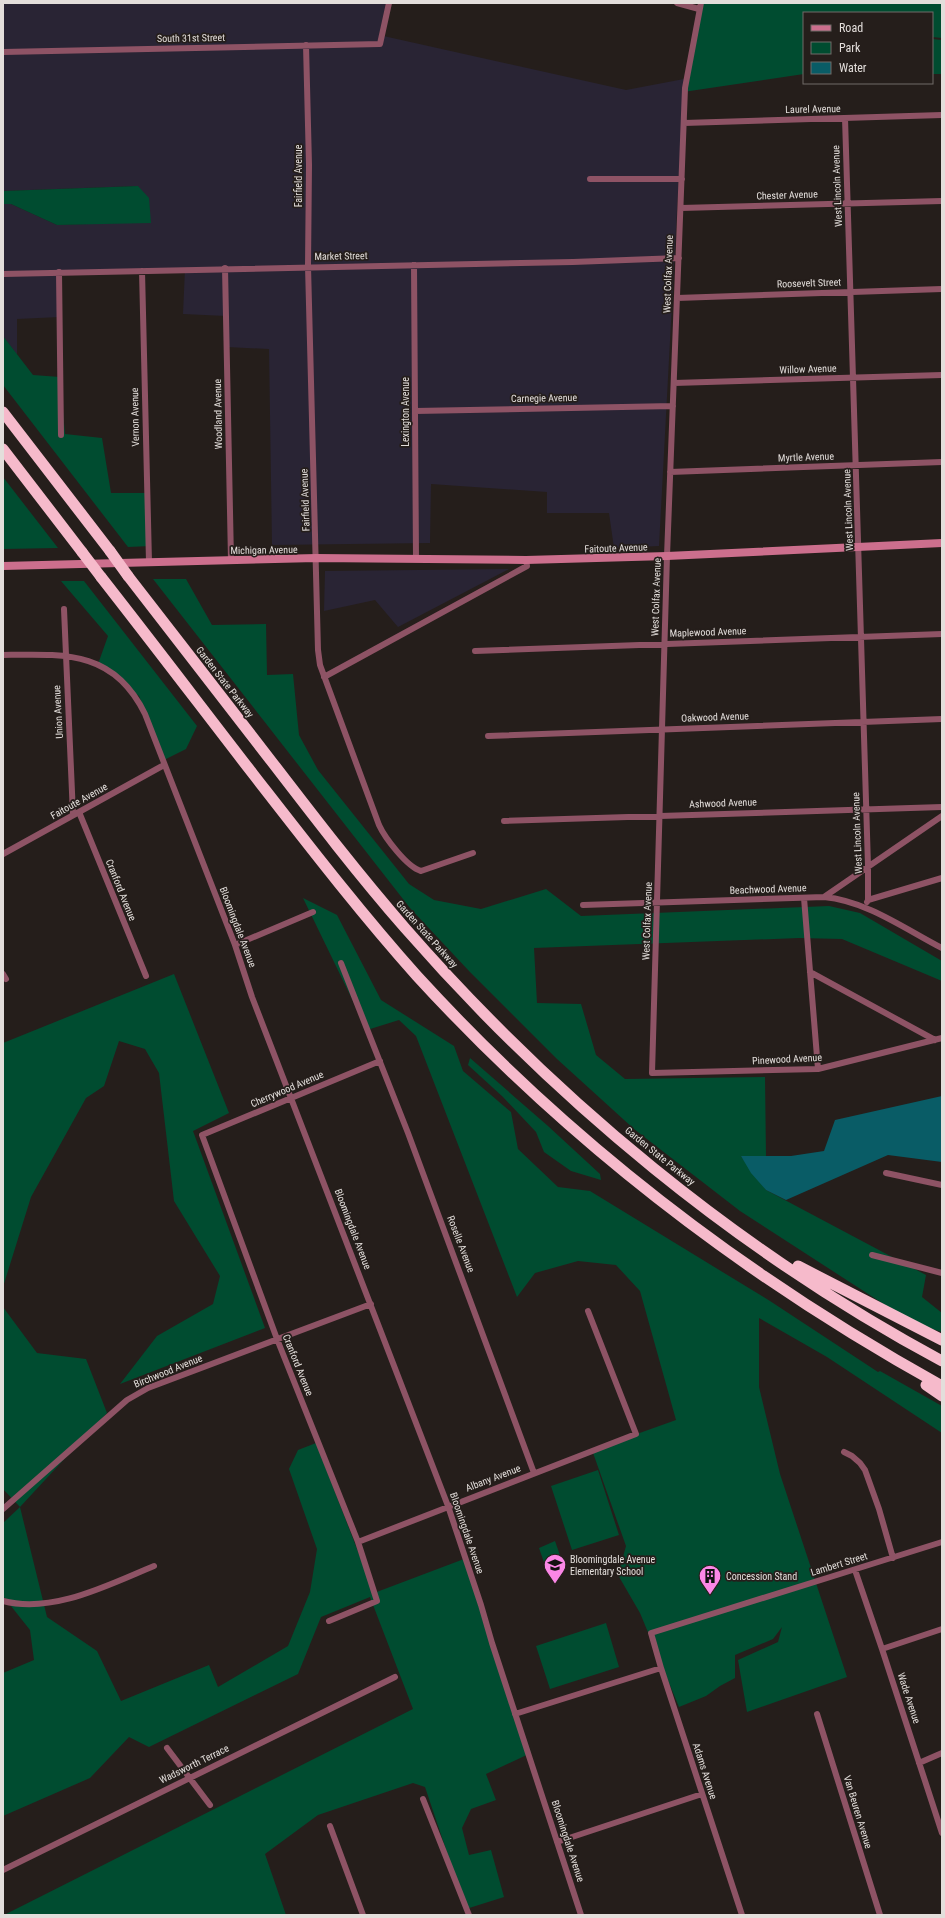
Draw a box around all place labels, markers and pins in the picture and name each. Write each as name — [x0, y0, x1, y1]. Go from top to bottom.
school or university icon: Bloomingdale Avenue Elementary School — [542, 1552, 568, 1585]
place label: Bloomingdale Avenue Elementary School — [570, 1554, 656, 1577]
building icon: Concession Stand — [697, 1563, 723, 1596]
place label: Concession Stand — [726, 1571, 797, 1582]

